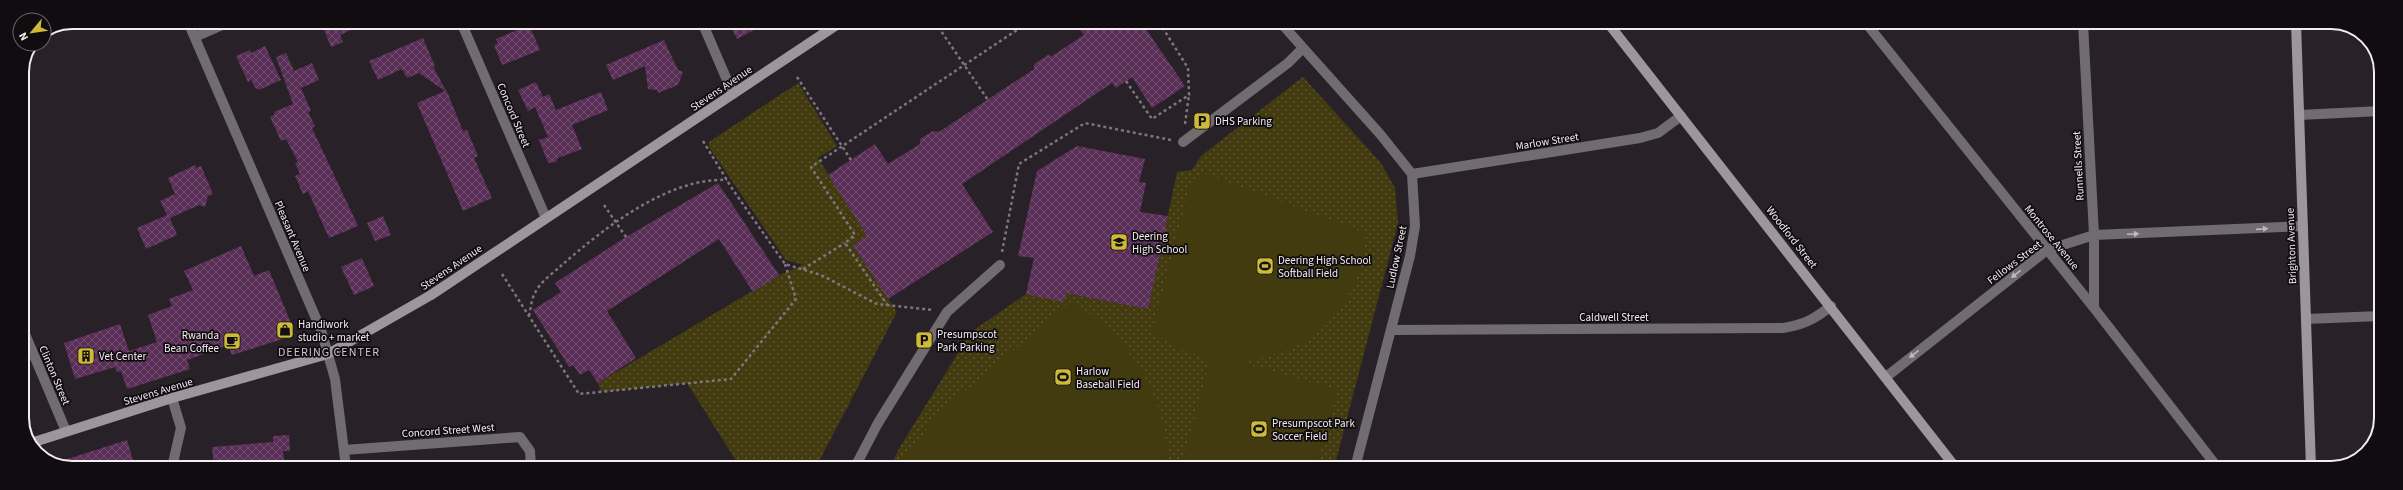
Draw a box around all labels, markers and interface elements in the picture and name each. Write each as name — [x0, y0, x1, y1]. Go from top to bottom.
north arrow — [12, 12, 52, 52]
text: N — [15, 30, 32, 43]
street label: Stevens Avenue — [687, 62, 756, 115]
street label: Concord Street — [493, 81, 534, 150]
parking icon: DHS Parking — [1192, 111, 1212, 131]
place label: DHS Parking — [1215, 114, 1272, 129]
street label: Marlow Street — [1514, 129, 1580, 154]
street label: Runnells Street — [2069, 130, 2088, 201]
street label: Pleasant Avenue — [271, 198, 314, 275]
street label: Montrose Avenue — [2021, 202, 2083, 273]
street label: Woodford Street — [1763, 203, 1821, 272]
street label: Brighton Avenue — [2283, 207, 2300, 284]
street label: Ludlow Street — [1383, 224, 1411, 290]
one-way arrow — [2256, 225, 2268, 232]
place label: Deering High School — [1132, 229, 1187, 257]
one-way arrow — [2127, 231, 2140, 237]
school or university icon: Deering High School — [1109, 232, 1129, 252]
street label: Fellows Street — [1984, 237, 2045, 288]
street label: Stevens Avenue — [417, 241, 486, 294]
place label: Deering High School Softball Field — [1278, 253, 1371, 281]
sports icon: Deering High School Softball Field — [1255, 256, 1275, 276]
one-way arrow — [2011, 270, 2022, 278]
street label: Caldwell Street — [1579, 310, 1649, 325]
place label: Handiwork studio + market — [298, 317, 370, 345]
shop icon: Handiwork studio + market — [275, 320, 295, 340]
place label: Presumpscot Park Parking — [937, 327, 997, 355]
place label: Rwanda Bean Coffee — [164, 328, 220, 356]
parking icon: Presumpscot Park Parking — [914, 330, 934, 350]
cafe icon: Rwanda Bean Coffee — [222, 331, 242, 351]
street label: Clinton Street — [35, 343, 74, 407]
district label: DEERING CENTER — [278, 344, 380, 361]
building icon: Vet Center — [76, 346, 96, 366]
place label: Vet Center — [99, 349, 147, 364]
one-way arrow — [1909, 350, 1920, 359]
place label: Harlow Baseball Field — [1076, 364, 1140, 392]
sports icon: Harlow Baseball Field — [1053, 367, 1073, 387]
street label: Stevens Avenue — [122, 374, 195, 409]
place label: Presumpscot Park Soccer Field — [1272, 416, 1355, 444]
sports icon: Presumpscot Park Soccer Field — [1249, 419, 1269, 439]
street label: Concord Street West — [401, 420, 495, 441]

